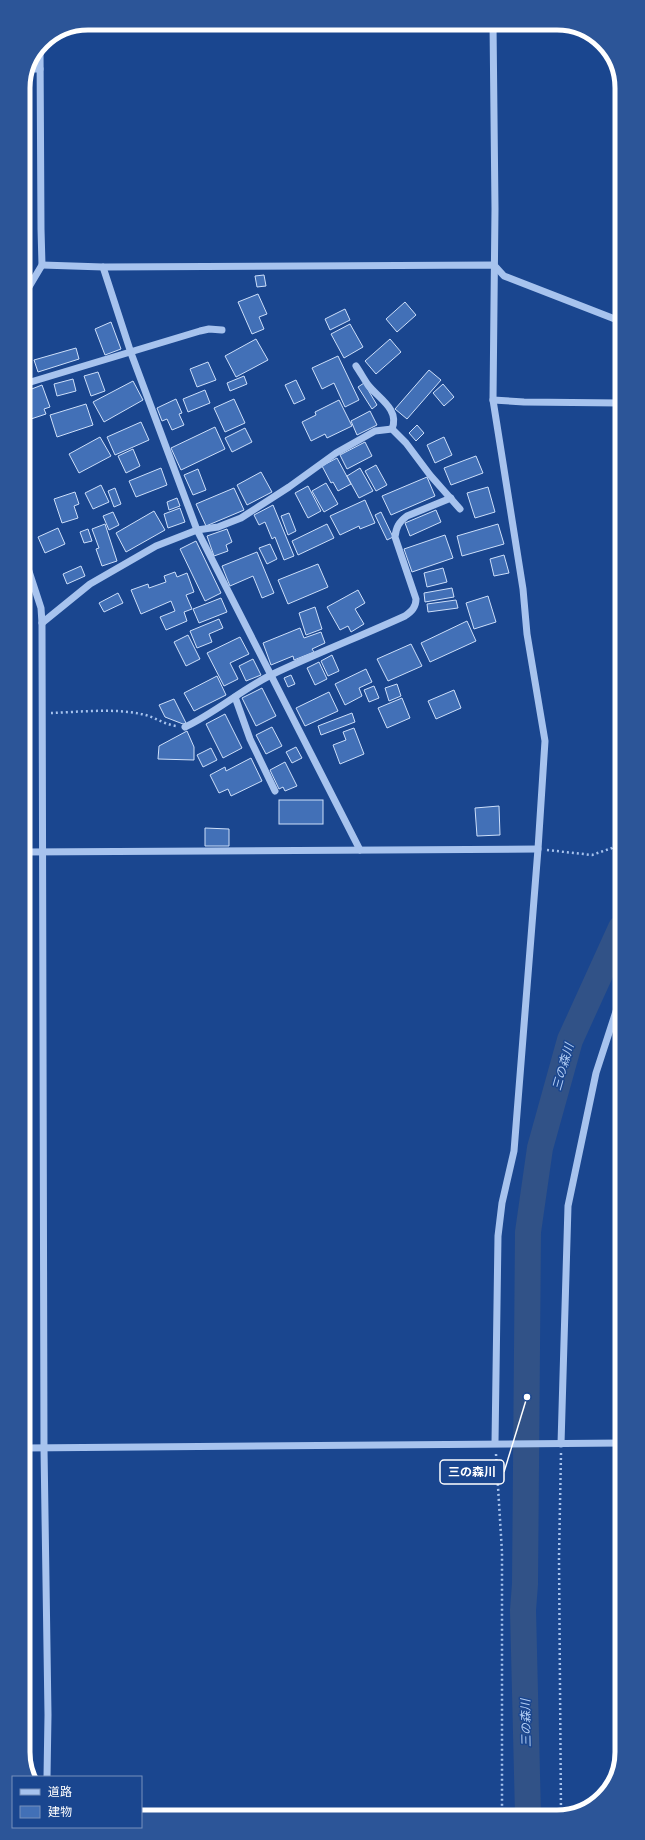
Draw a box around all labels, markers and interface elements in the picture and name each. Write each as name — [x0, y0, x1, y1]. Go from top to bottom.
water label: 三の森川 — [549, 1040, 578, 1092]
callout: 三の森川 — [440, 1460, 504, 1484]
text: 三の森川 — [448, 1464, 496, 1480]
water label: 三の森川 — [518, 1697, 534, 1747]
legend — [12, 1776, 142, 1828]
text: 道路 — [48, 1784, 72, 1800]
text: 建物 — [48, 1804, 72, 1820]

